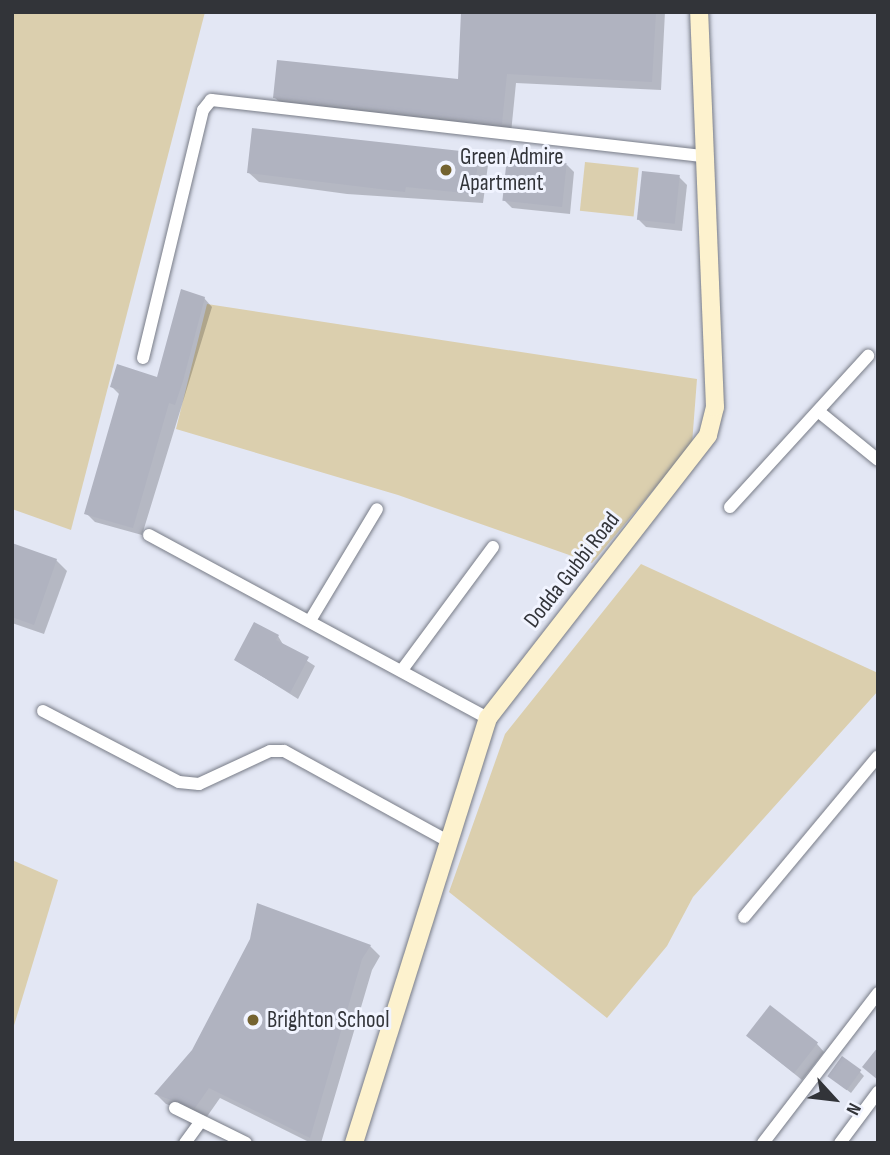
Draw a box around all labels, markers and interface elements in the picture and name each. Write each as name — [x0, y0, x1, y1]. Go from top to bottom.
place label: Green Admire Apartment — [460, 143, 563, 197]
marker: Green Admire Apartment — [438, 162, 454, 178]
street label: Dodda Gubbi Road — [518, 507, 626, 633]
place label: Brighton School — [267, 1006, 389, 1034]
marker: Brighton School — [245, 1012, 261, 1028]
north arrow — [799, 1064, 869, 1134]
text: N — [841, 1099, 866, 1119]

